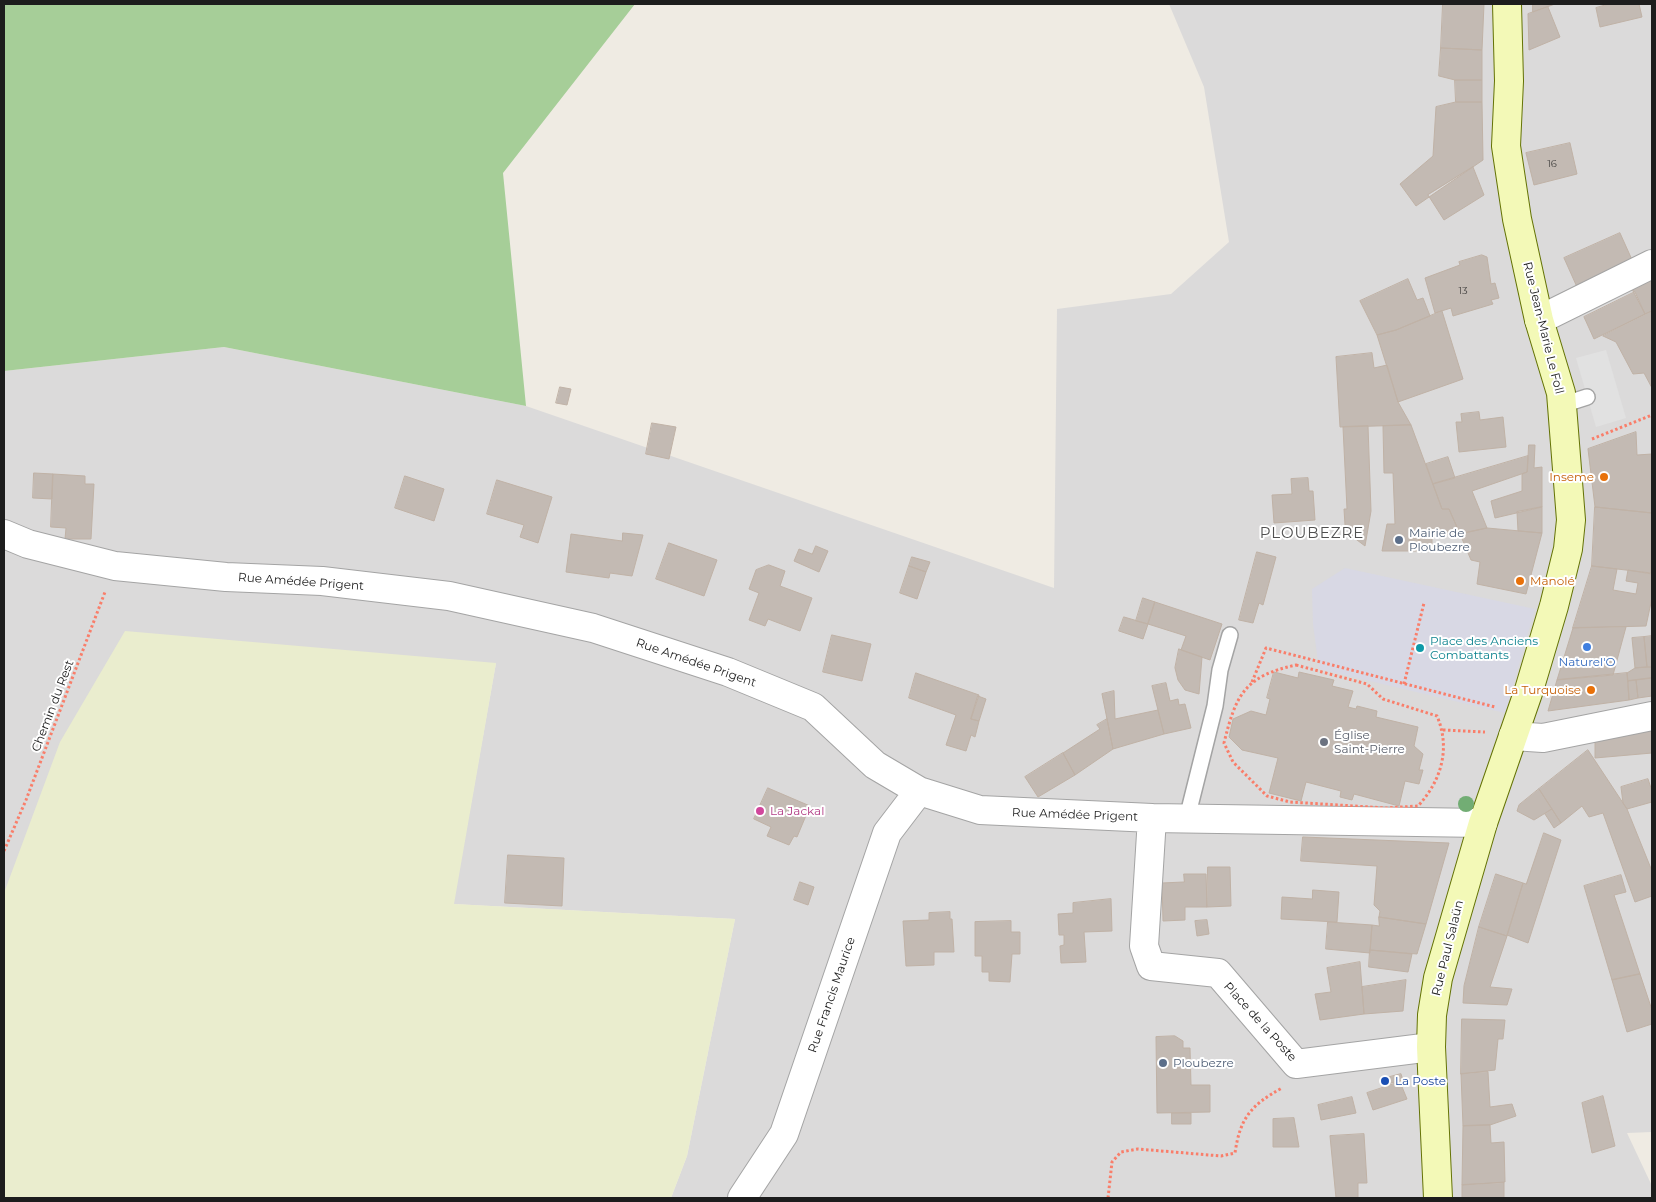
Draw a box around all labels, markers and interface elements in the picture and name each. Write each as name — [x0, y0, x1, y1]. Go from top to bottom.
house number: 16 — [1547, 158, 1557, 170]
street label: Rue Jean-Marie Le Foll — [1520, 260, 1566, 396]
house number: 13 — [1458, 285, 1468, 297]
place label: Inseme — [1549, 470, 1594, 484]
marker: Inseme — [1598, 471, 1610, 483]
district label: PLOUBEZRE — [1259, 525, 1365, 543]
place label: Mairie de Ploubezre — [1409, 526, 1470, 554]
marker: Mairie de Ploubezre — [1393, 534, 1405, 546]
street label: Rue Amédée Prigent — [238, 570, 364, 594]
place label: Manolé — [1530, 574, 1575, 588]
marker: Manolé — [1514, 575, 1526, 587]
place label: Place des Anciens Combattants — [1430, 634, 1538, 662]
street label: Rue Amédée Prigent — [634, 636, 758, 690]
marker: Naturel'O — [1581, 641, 1593, 653]
marker: Place des Anciens Combattants — [1414, 642, 1426, 654]
place label: Naturel'O — [1558, 655, 1616, 669]
street label: Chemin du Rest — [29, 658, 77, 754]
place label: La Turquoise — [1504, 683, 1581, 697]
marker: La Turquoise — [1585, 684, 1597, 696]
place label: Église Saint-Pierre — [1334, 728, 1405, 756]
marker: Église Saint-Pierre — [1318, 736, 1330, 748]
place label: La Jackal — [770, 804, 824, 818]
marker: La Jackal — [754, 805, 766, 817]
street label: Rue Amédée Prigent — [1012, 806, 1138, 824]
street label: Rue Paul Salaün — [1429, 899, 1467, 997]
street label: Rue Francis Maurice — [805, 935, 859, 1055]
street label: Place de la Poste — [1221, 979, 1299, 1065]
place label: Ploubezre — [1173, 1056, 1234, 1070]
marker: Ploubezre — [1157, 1057, 1169, 1069]
place label: La Poste — [1395, 1074, 1446, 1088]
marker: La Poste — [1379, 1075, 1391, 1087]

